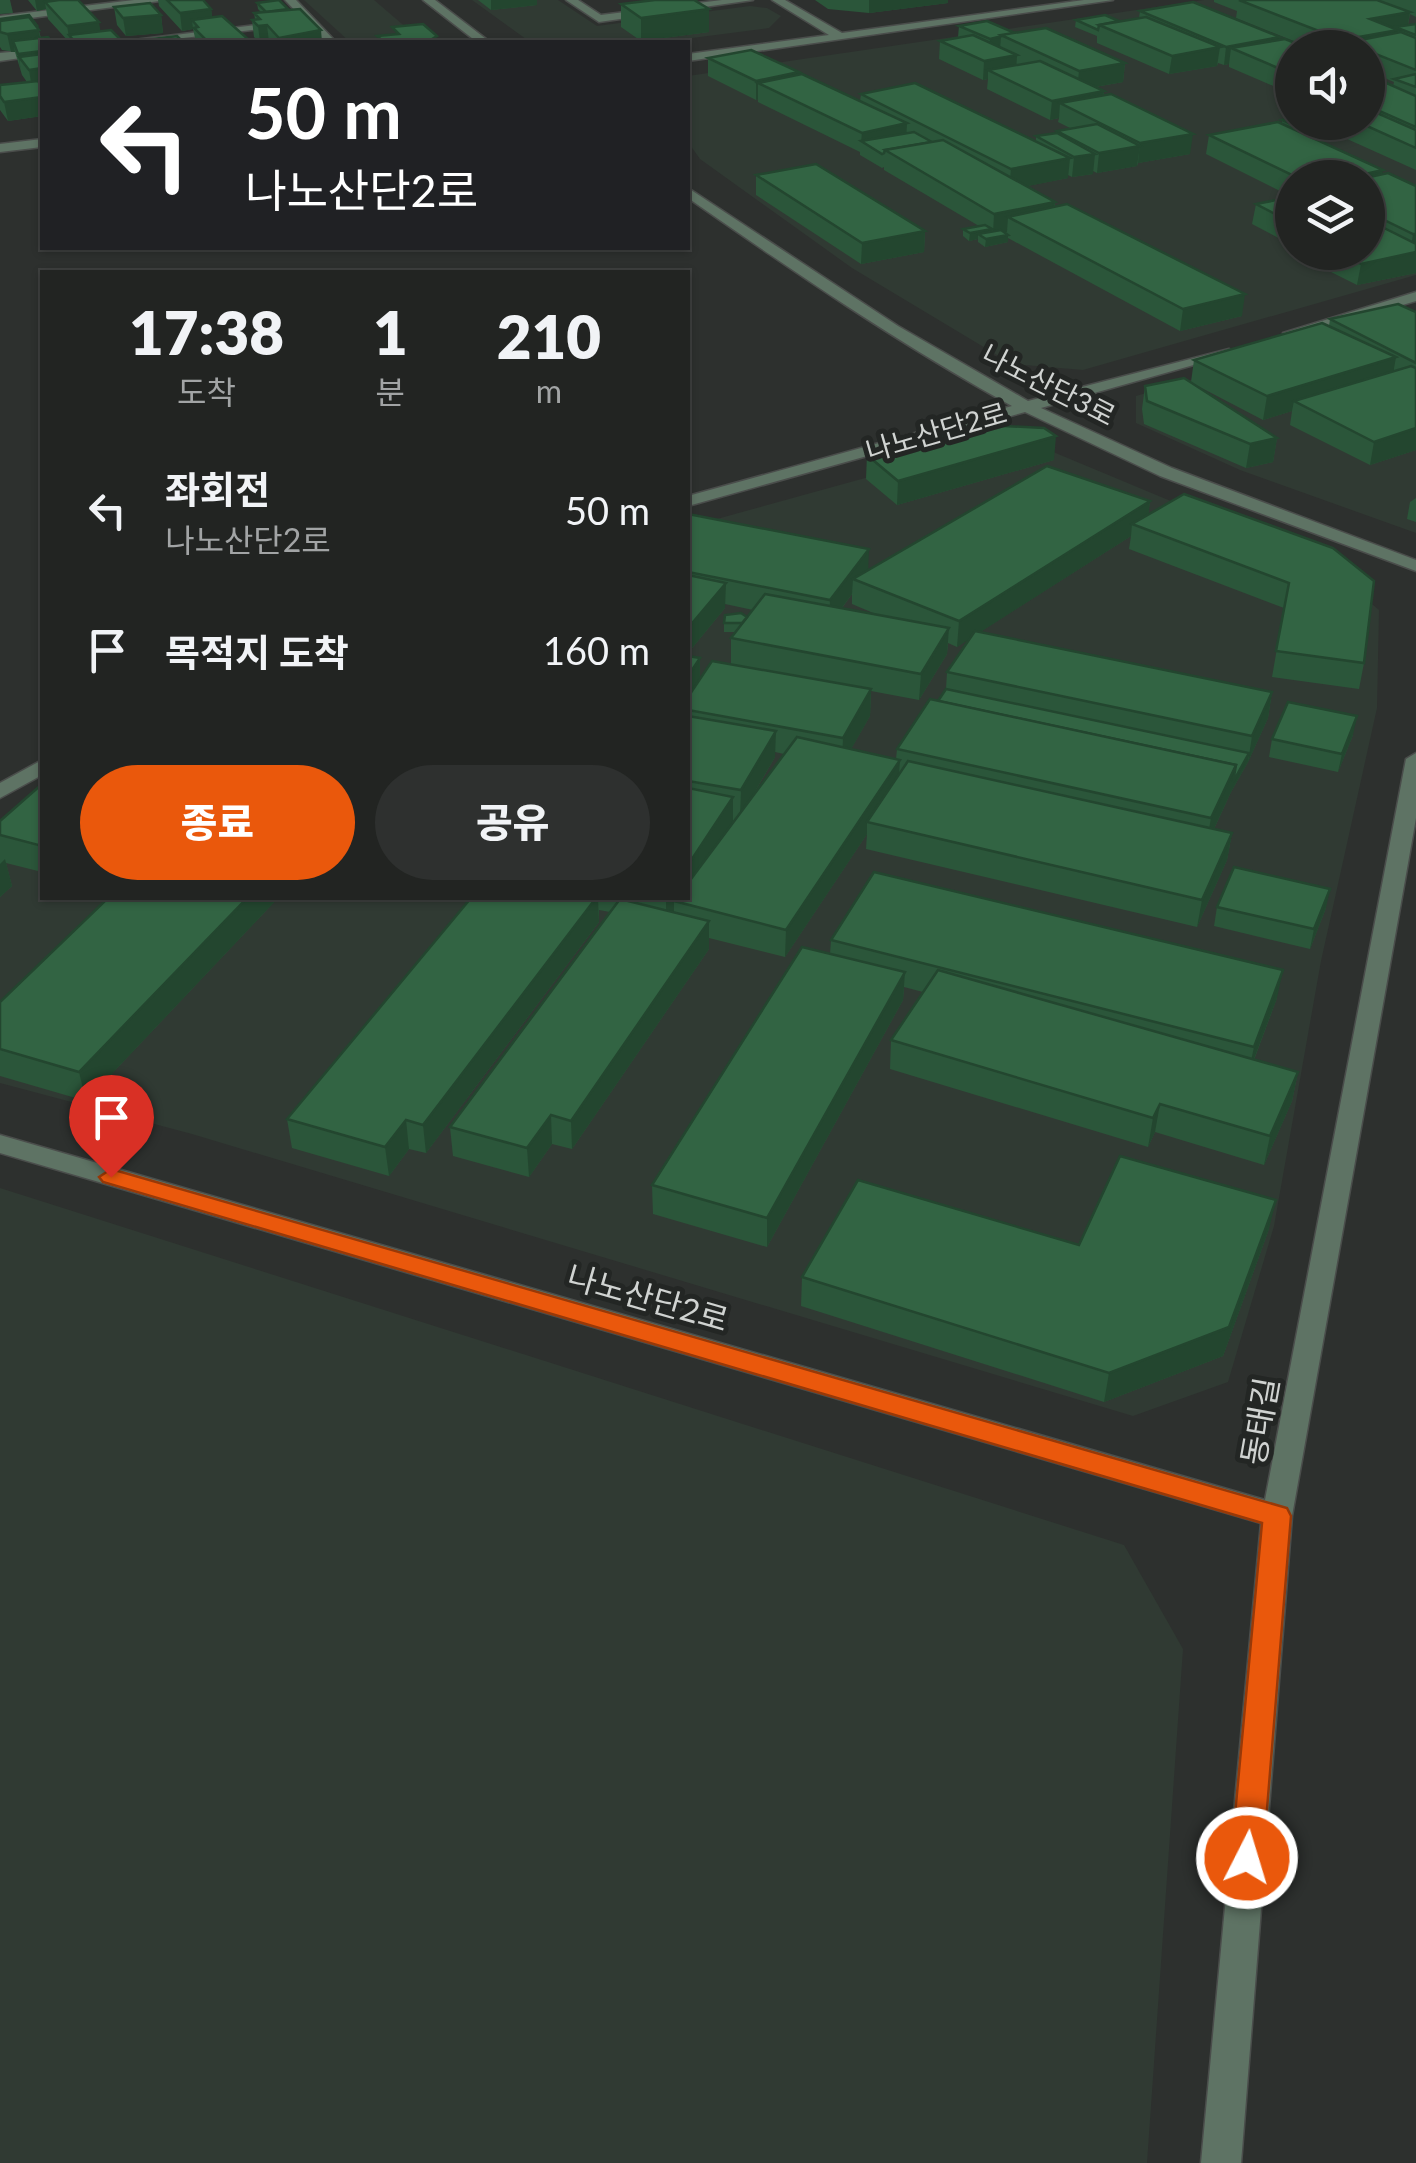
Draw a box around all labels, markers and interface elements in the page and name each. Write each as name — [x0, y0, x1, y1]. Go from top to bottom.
map controls — [1275, 30, 1385, 270]
button: sound — [1275, 30, 1385, 140]
text: 50 m — [245, 70, 402, 154]
icon: left — [80, 80, 210, 210]
button: layers — [1275, 160, 1385, 270]
text: 나노산단2로 — [245, 163, 478, 217]
text: 17:38 — [129, 296, 284, 368]
text: 1 — [373, 296, 408, 368]
text: 210 — [497, 300, 601, 372]
street label: 나노산단3로 — [977, 336, 1121, 432]
text: m — [536, 371, 562, 410]
text: 도착 — [177, 372, 236, 411]
text: 분 — [376, 372, 405, 411]
street label: 나노산단2로 — [862, 395, 1010, 467]
text: 좌회전 — [165, 466, 270, 512]
icon: left — [80, 483, 135, 538]
text: 50 m — [565, 487, 650, 533]
text: 나노산단2로 — [165, 520, 331, 559]
icon: arrive — [80, 623, 135, 678]
text: 160 m — [543, 627, 650, 673]
text: 목적지 도착 — [165, 629, 349, 675]
button: 종료 — [80, 765, 355, 880]
button: 공유 — [375, 765, 650, 880]
pin — [69, 1075, 154, 1178]
icon: arrive — [84, 1090, 139, 1145]
street label: 나노산단2로 — [563, 1255, 733, 1339]
street label: 동태길 — [1232, 1374, 1286, 1468]
position arrow — [1195, 1806, 1299, 1910]

